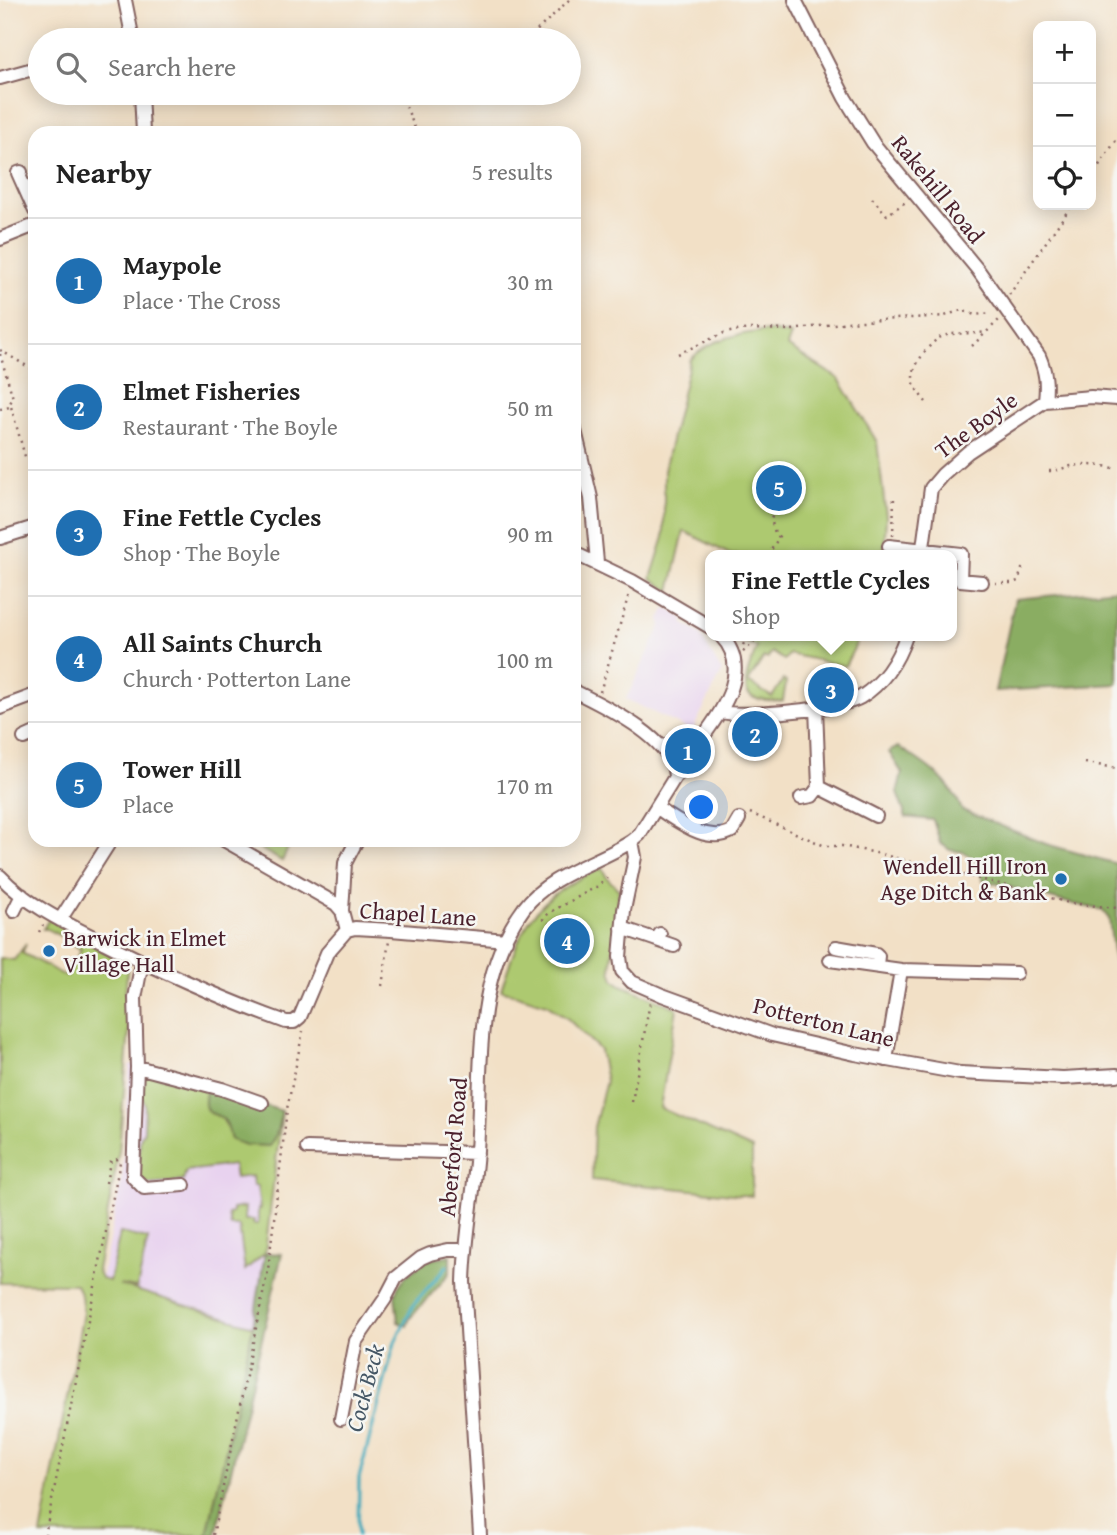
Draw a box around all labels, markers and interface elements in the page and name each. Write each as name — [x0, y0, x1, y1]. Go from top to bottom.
map controls — [1033, 21, 1096, 210]
button: + — [1033, 21, 1096, 84]
search box — [28, 28, 581, 105]
text: Search here — [108, 47, 236, 86]
icon: search — [52, 48, 90, 86]
button: − — [1033, 84, 1096, 147]
street label: Rakehill Road — [884, 127, 993, 251]
button: locate — [1033, 147, 1096, 210]
text: Nearby — [56, 150, 152, 194]
text: 5 results — [472, 155, 553, 188]
text: Maypole — [123, 245, 221, 284]
text: 1 — [73, 265, 85, 298]
text: 30 m — [507, 265, 553, 298]
text: Place · The Cross — [123, 284, 281, 317]
text: Elmet Fisheries — [123, 371, 300, 410]
street label: The Boyle — [928, 383, 1024, 466]
text: 2 — [73, 391, 85, 424]
text: 50 m — [507, 391, 553, 424]
text: Restaurant · The Boyle — [123, 410, 338, 443]
pin: 5 — [756, 462, 802, 514]
text: Fine Fettle Cycles — [123, 497, 321, 536]
text: 3 — [73, 517, 85, 550]
text: 90 m — [507, 517, 553, 550]
text: Shop · The Boyle — [123, 536, 280, 569]
popup — [705, 550, 957, 641]
text: Fine Fettle Cycles — [732, 560, 930, 599]
text: Shop — [732, 599, 780, 632]
text: All Saints Church — [123, 623, 322, 662]
text: 4 — [73, 643, 85, 676]
text: 100 m — [496, 643, 553, 676]
text: Church · Potterton Lane — [123, 662, 351, 695]
pin: 3 — [808, 664, 854, 716]
pin: 2 — [732, 708, 778, 760]
pin: 1 — [665, 725, 711, 777]
text: Tower Hill — [123, 749, 242, 788]
text: 5 — [73, 769, 85, 802]
text: 170 m — [496, 769, 553, 802]
text: Place — [123, 788, 174, 821]
your location — [684, 790, 718, 824]
place label: Wendell Hill Iron Age Ditch & Bank — [880, 849, 1047, 908]
marker: Wendell Hill Iron Age Ditch & Bank — [1053, 871, 1069, 887]
street label: Chapel Lane — [359, 893, 477, 934]
pin: 4 — [544, 915, 590, 967]
place label: Barwick in Elmet Village Hall — [63, 921, 226, 980]
marker: Barwick in Elmet Village Hall — [41, 943, 57, 959]
street label: Potterton Lane — [750, 988, 898, 1055]
street label: Aberford Road — [430, 1075, 475, 1218]
water label: Cock Beck — [336, 1340, 393, 1436]

